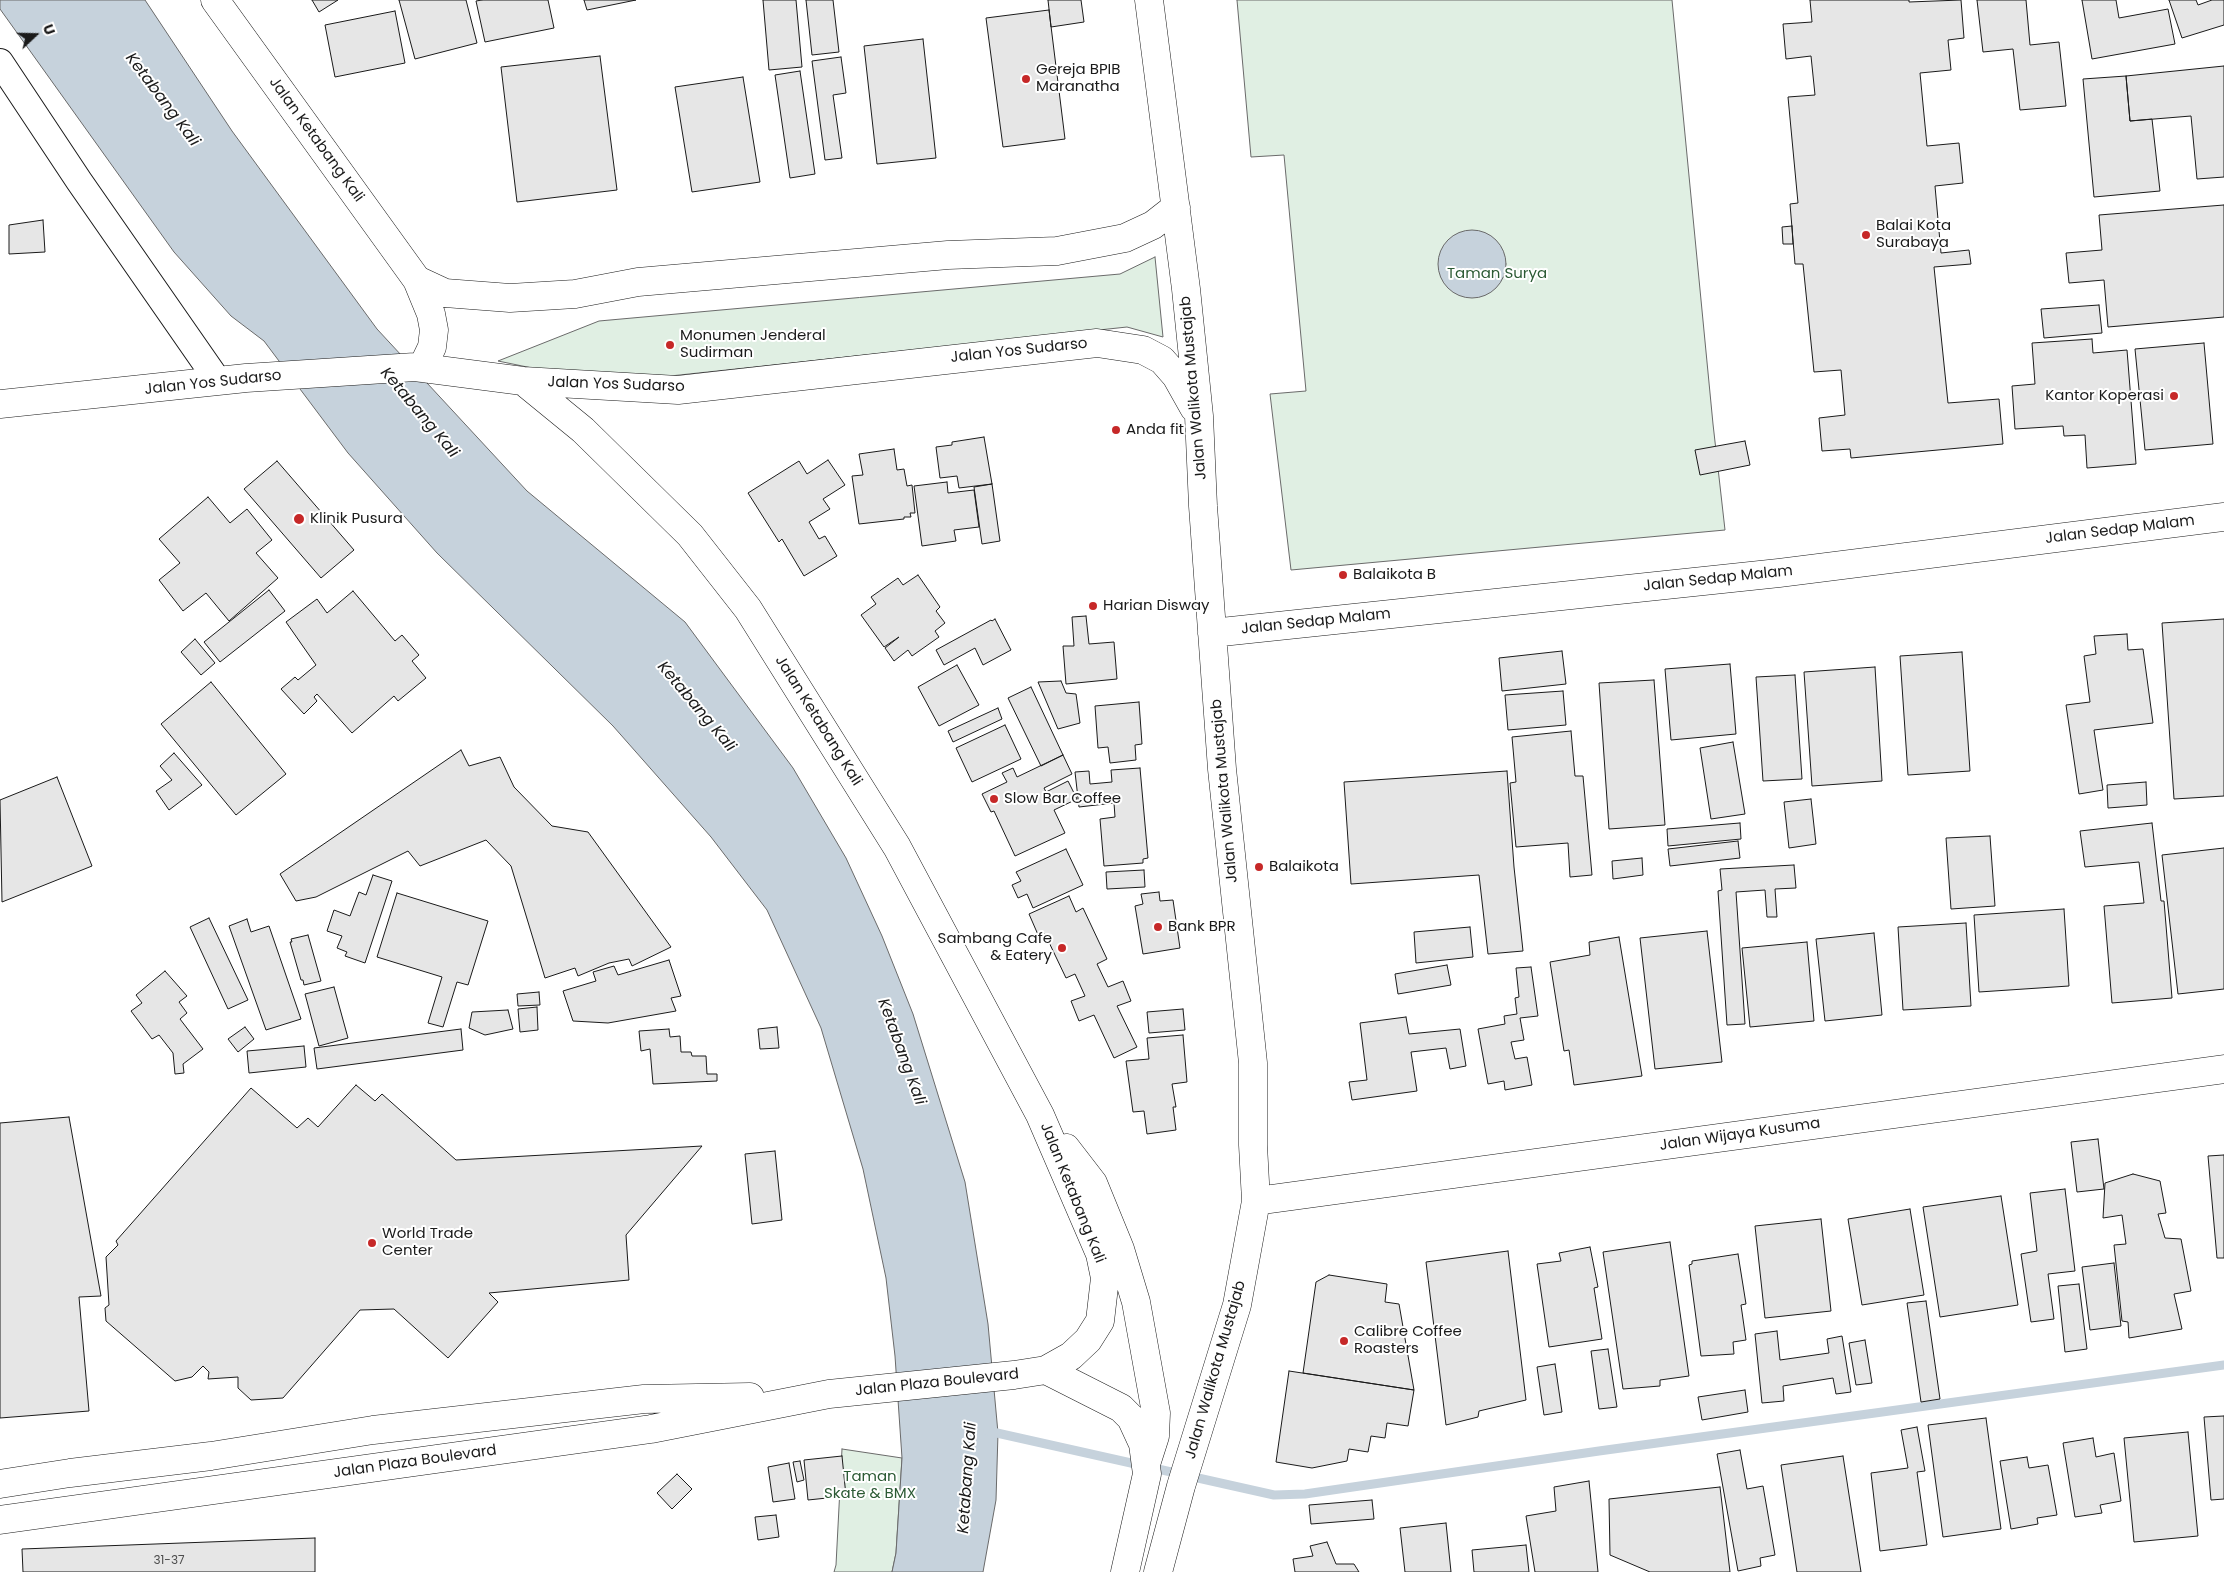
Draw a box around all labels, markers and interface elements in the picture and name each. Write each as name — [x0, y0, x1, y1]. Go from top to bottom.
north arrow — [10, 10, 60, 60]
text: U — [38, 21, 60, 38]
water label: Ketabang Kali — [121, 50, 203, 150]
place label: Gereja BPIB Maranatha — [1036, 61, 1120, 96]
marker: Gereja BPIB Maranatha — [1020, 73, 1032, 85]
street label: Jalan Ketabang Kali — [265, 74, 367, 206]
place label: Balai Kota Surabaya — [1876, 217, 1951, 252]
marker: Balai Kota Surabaya — [1860, 229, 1872, 241]
park label: Taman Surya — [1447, 265, 1547, 283]
street label: Jalan Walikota Mustajab — [1177, 295, 1211, 481]
place label: Monumen Jenderal Sudirman — [680, 327, 826, 362]
street label: Jalan Yos Sudarso — [950, 335, 1088, 367]
marker: Monumen Jenderal Sudirman — [664, 339, 676, 351]
water label: Ketabang Kali — [376, 364, 462, 462]
street label: Jalan Yos Sudarso — [144, 367, 282, 399]
street label: Jalan Yos Sudarso — [547, 374, 685, 396]
place label: Kantor Koperasi — [2045, 387, 2164, 405]
marker: Kantor Koperasi — [2168, 390, 2180, 402]
place label: Anda fit — [1126, 421, 1184, 439]
marker: Anda fit — [1110, 424, 1122, 436]
place label: Klinik Pusura — [310, 510, 403, 528]
marker: Klinik Pusura — [292, 512, 306, 526]
street label: Jalan Sedap Malam — [2044, 512, 2196, 548]
street label: Jalan Sedap Malam — [1642, 562, 1794, 596]
place label: Balaikota B — [1353, 566, 1436, 584]
marker: Balaikota B — [1337, 569, 1349, 581]
place label: Harian Disway — [1103, 597, 1210, 615]
marker: Harian Disway — [1087, 600, 1099, 612]
street label: Jalan Sedap Malam — [1240, 605, 1392, 639]
street label: Jalan Ketabang Kali — [771, 653, 865, 789]
water label: Ketabang Kali — [653, 658, 739, 756]
street label: Jalan Walikota Mustajab — [1208, 698, 1242, 884]
place label: Slow Bar Coffee — [1004, 790, 1121, 808]
marker: Slow Bar Coffee — [988, 793, 1000, 805]
place label: Balaikota — [1269, 858, 1339, 876]
marker: Balaikota — [1253, 861, 1265, 873]
place label: Bank BPR — [1168, 918, 1236, 936]
marker: Bank BPR — [1152, 921, 1164, 933]
place label: Sambang Cafe & Eatery — [938, 930, 1052, 965]
marker: Sambang Cafe & Eatery — [1056, 942, 1068, 954]
water label: Ketabang Kali — [873, 996, 929, 1108]
street label: Jalan Wijaya Kusuma — [1659, 1115, 1821, 1155]
street label: Jalan Ketabang Kali — [1036, 1120, 1108, 1266]
place label: World Trade Center — [382, 1225, 473, 1260]
marker: World Trade Center — [366, 1237, 378, 1249]
street label: Jalan Walikota Mustajab — [1182, 1279, 1250, 1461]
place label: Calibre Coffee Roasters — [1354, 1323, 1462, 1358]
marker: Calibre Coffee Roasters — [1338, 1335, 1350, 1347]
street label: Jalan Plaza Boulevard — [854, 1365, 1020, 1401]
water label: Ketabang Kali — [955, 1422, 981, 1534]
street label: Jalan Plaza Boulevard — [332, 1442, 498, 1482]
park label: Taman Skate & BMX — [824, 1468, 916, 1503]
house number: 31-37 — [153, 1554, 185, 1568]

